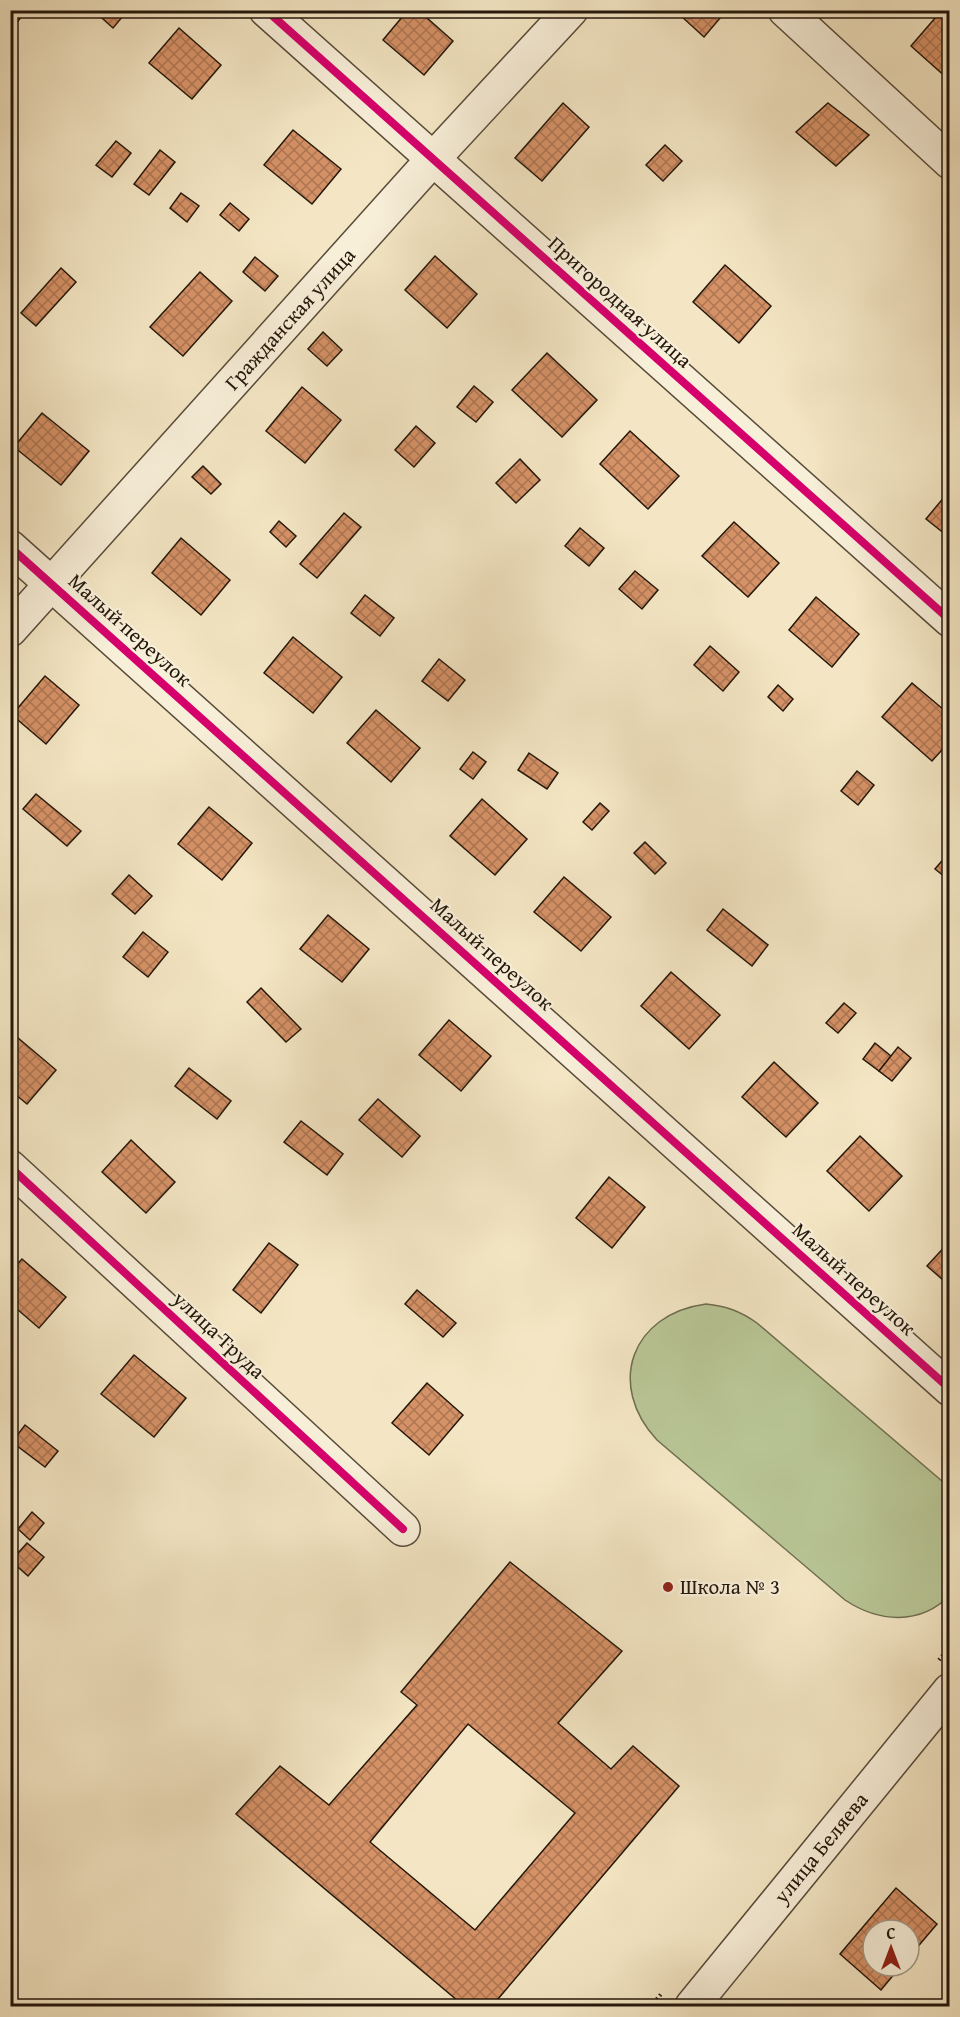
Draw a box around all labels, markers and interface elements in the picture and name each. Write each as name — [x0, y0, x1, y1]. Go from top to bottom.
street label: Пригородная улица — [541, 228, 699, 375]
street label: Гражданская улица — [217, 240, 362, 397]
street label: Малый переулок — [62, 566, 199, 694]
street label: Малый переулок — [424, 890, 561, 1018]
street label: Малый переулок — [786, 1215, 923, 1343]
street label: улица Труда — [165, 1283, 273, 1386]
place label: Школа № 3 — [680, 1571, 780, 1602]
marker: Школа № 3 — [661, 1580, 675, 1594]
street label: улица Беляева — [765, 1785, 875, 1911]
north arrow — [861, 1918, 921, 1978]
text: С — [886, 1921, 896, 1945]

